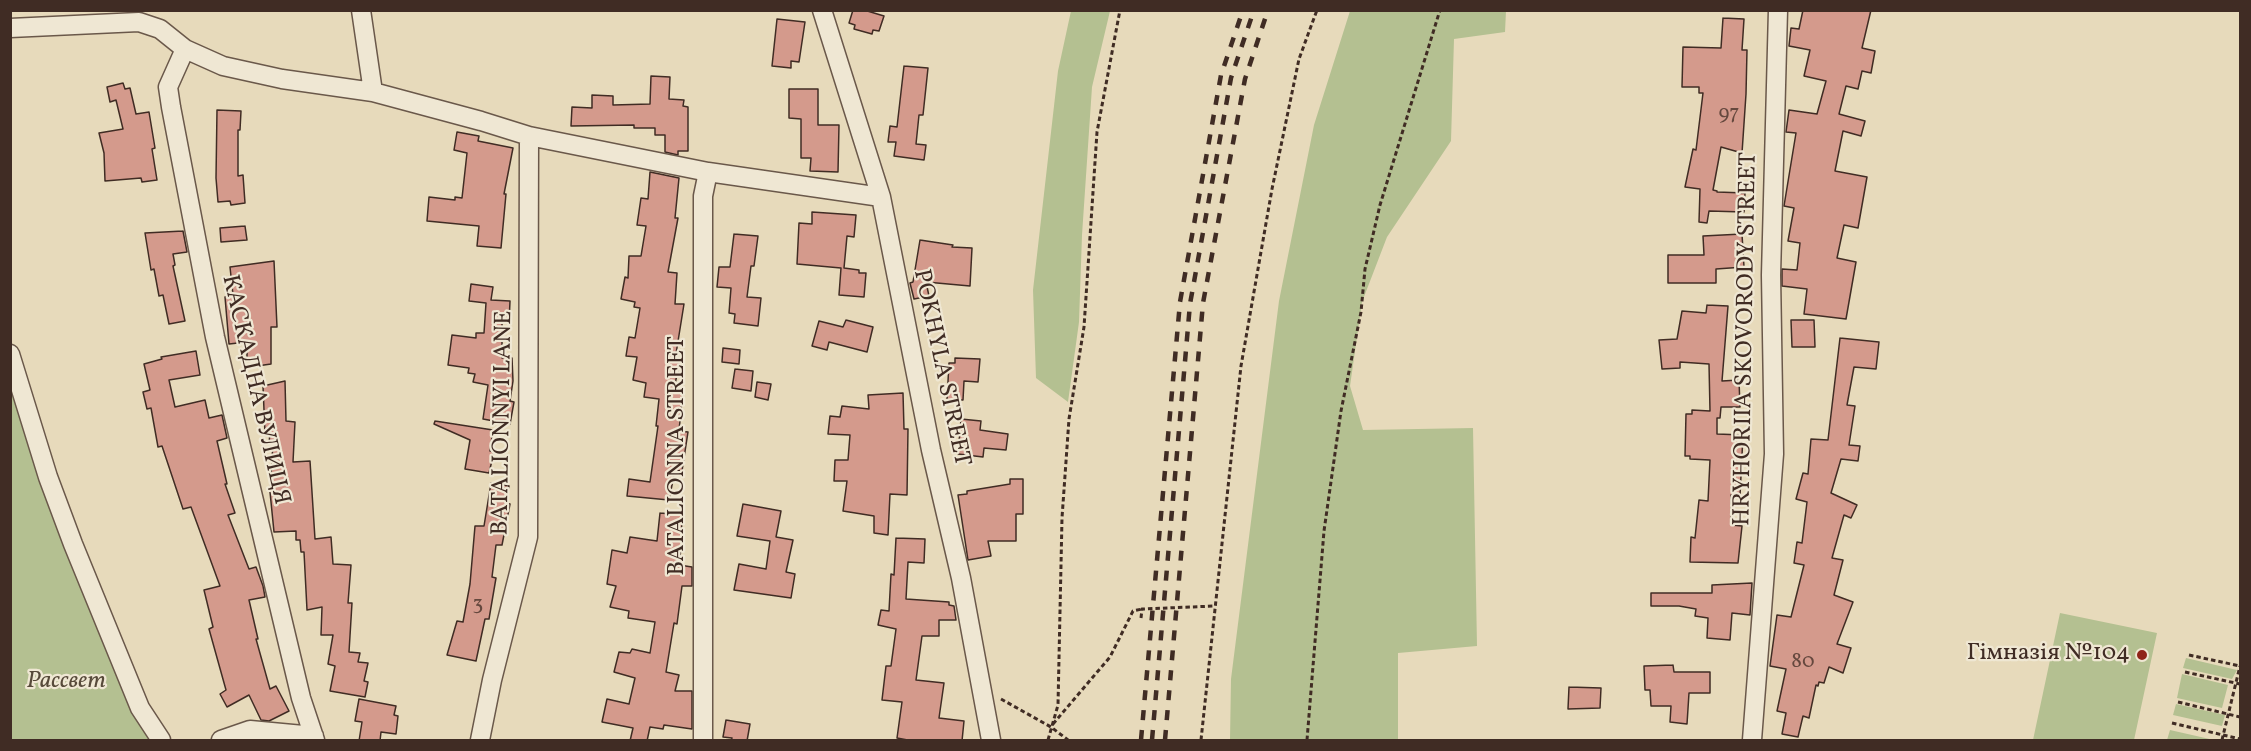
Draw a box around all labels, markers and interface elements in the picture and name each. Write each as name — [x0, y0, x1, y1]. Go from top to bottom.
house number: 97 — [1718, 102, 1740, 128]
street label: HRYHORIIA SKOVORODY STREET — [1729, 152, 1765, 526]
street label: POKHYLA STREET — [905, 267, 975, 469]
street label: КАСКАДНА ВУЛИЦЯ — [214, 272, 294, 508]
street label: BATALIONNYI LANE — [488, 310, 520, 536]
street label: BATALIONNA STREET — [665, 336, 693, 576]
house number: 3 — [473, 592, 483, 618]
place label: Гімназія №104 — [1967, 641, 2130, 669]
marker: Гімназія №104 — [2135, 648, 2149, 662]
house number: 80 — [1791, 650, 1815, 676]
park label: Рассвет — [26, 669, 106, 697]

